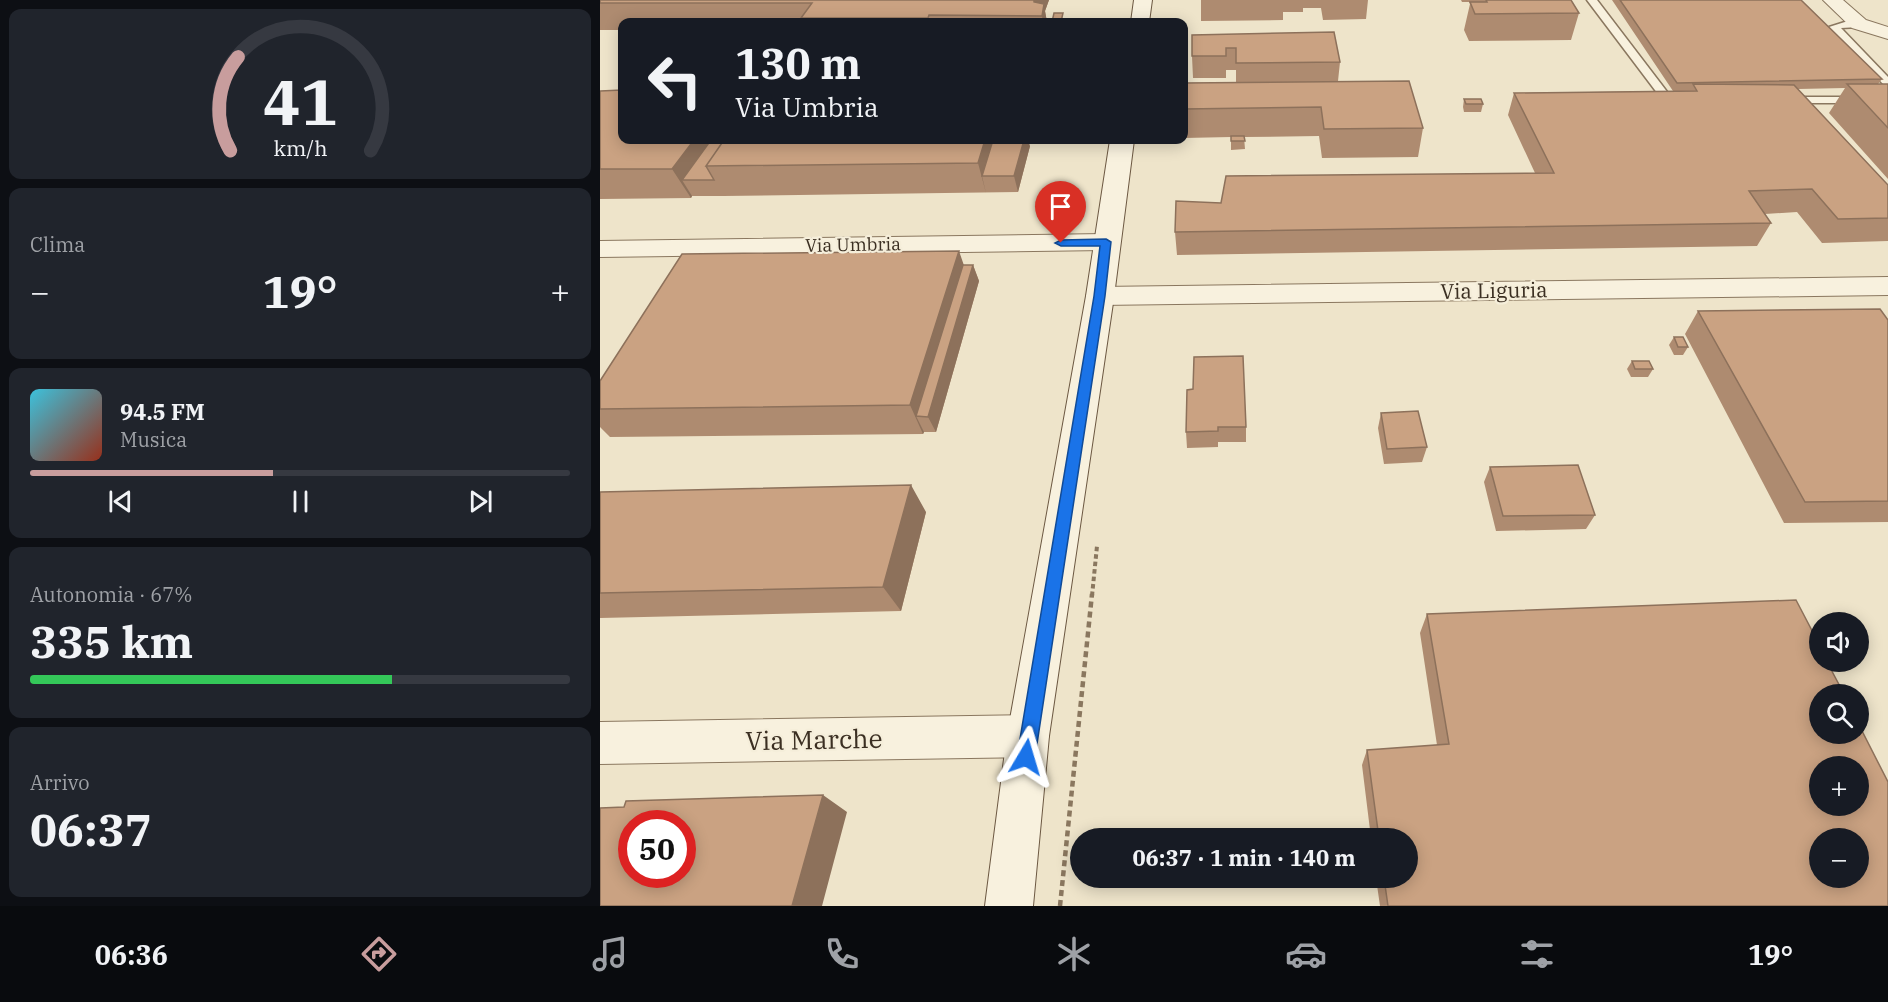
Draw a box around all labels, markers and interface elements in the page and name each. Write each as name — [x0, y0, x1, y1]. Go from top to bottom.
text: 130 m — [735, 36, 861, 91]
icon: left — [636, 42, 714, 120]
text: 41 — [263, 61, 337, 142]
text: Via Umbria — [735, 89, 879, 124]
text: km/h — [273, 135, 327, 163]
pin — [1035, 181, 1086, 243]
icon: arrive — [1044, 190, 1077, 223]
text: Clima — [30, 231, 85, 258]
street label: Via Umbria — [805, 232, 901, 257]
text: 19° — [262, 262, 338, 320]
text: − — [30, 270, 50, 313]
text: + — [550, 270, 570, 313]
street label: Via Liguria — [1440, 275, 1548, 305]
text: 94.5 FM — [120, 397, 205, 426]
text: Musica — [120, 426, 187, 453]
icon: previous — [104, 485, 137, 518]
icon: pause — [284, 485, 317, 518]
icon: next — [464, 485, 497, 518]
text: Autonomia · 67% — [30, 581, 192, 608]
text: 335 km — [30, 612, 193, 670]
map controls — [1809, 612, 1869, 888]
button: sound — [1809, 612, 1869, 672]
button: search — [1809, 684, 1869, 744]
street label: Via Marche — [745, 721, 883, 757]
position arrow — [994, 725, 1058, 789]
button: + — [1809, 756, 1869, 816]
text: Arrivo — [30, 769, 90, 796]
text: 06:37 — [30, 800, 152, 858]
speed limit sign: 50 — [618, 810, 696, 888]
button: − — [1809, 828, 1869, 888]
text: 06:37 · 1 min · 140 m — [1132, 843, 1356, 872]
icon: directions — [358, 933, 400, 975]
icon: music — [589, 933, 631, 975]
icon: phone — [821, 933, 863, 975]
icon: climate — [1053, 933, 1095, 975]
icon: car — [1285, 933, 1327, 975]
icon: filters — [1516, 933, 1558, 975]
text: 06:36 — [95, 937, 168, 972]
text: 19° — [1748, 937, 1793, 972]

